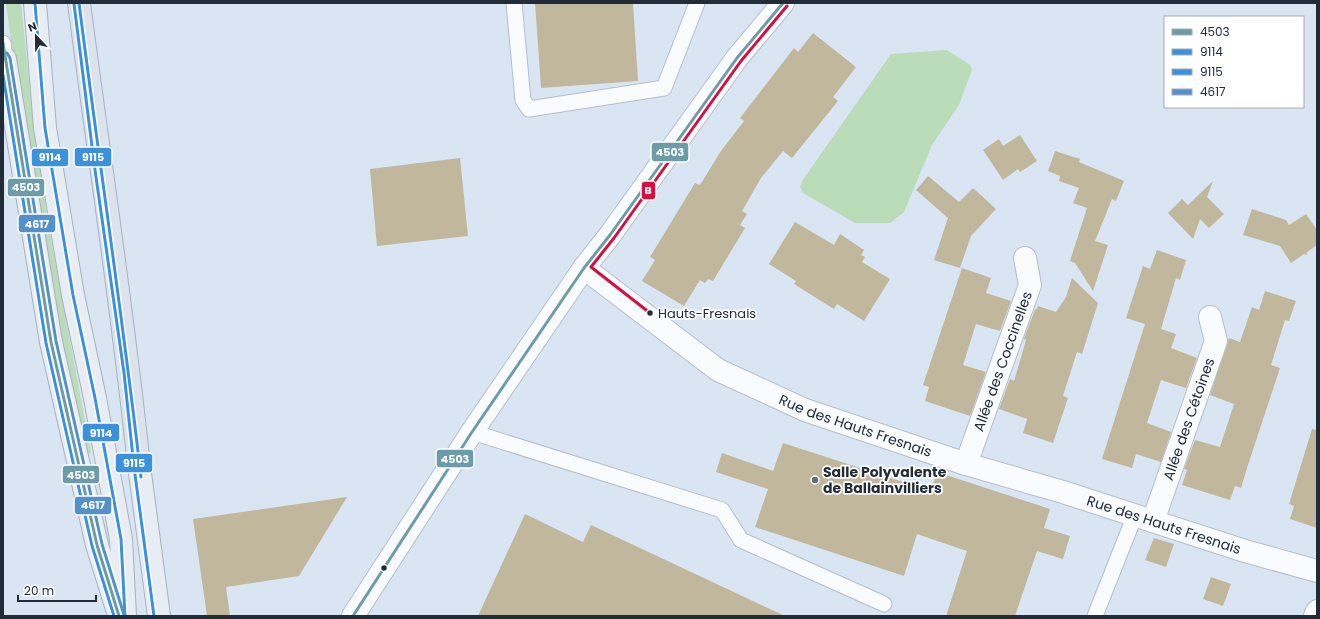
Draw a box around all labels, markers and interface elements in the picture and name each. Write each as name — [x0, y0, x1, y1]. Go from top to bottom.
north arrow — [16, 16, 56, 56]
legend — [1164, 16, 1304, 108]
text: N — [25, 18, 39, 36]
text: 4503 — [1200, 23, 1230, 40]
text: 9114 — [1200, 43, 1223, 60]
text: 9115 — [1200, 63, 1223, 80]
text: 4617 — [1200, 83, 1226, 100]
line badge: 4503 — [651, 142, 689, 162]
text: 4503 — [656, 144, 685, 160]
line badge: 9115 — [74, 147, 112, 167]
line badge: 9114 — [31, 148, 69, 167]
text: 9114 — [39, 149, 62, 165]
text: 9115 — [82, 149, 104, 165]
line badge: 4503 — [7, 178, 45, 197]
text: 4503 — [12, 179, 41, 195]
line badge: B — [641, 181, 656, 200]
text: B — [644, 182, 652, 198]
line badge: 4617 — [18, 214, 56, 233]
text: 4617 — [25, 216, 49, 232]
street label: Allée des Coccinelles — [968, 289, 1037, 434]
place label: Hauts-Fresnais — [658, 304, 756, 323]
marker: Hauts-Fresnais — [645, 308, 655, 318]
street label: Allée des Cétoines — [1158, 355, 1219, 483]
street label: Rue des Hauts Fresnais — [776, 389, 935, 462]
line badge: 9114 — [82, 423, 120, 442]
text: 9114 — [90, 425, 113, 441]
line badge: 4503 — [436, 449, 474, 468]
text: 4503 — [441, 451, 470, 467]
line badge: 9115 — [115, 453, 153, 473]
text: 9115 — [123, 455, 145, 471]
place label: Salle Polyvalente de Ballainvilliers — [823, 462, 947, 498]
line badge: 4503 — [62, 465, 100, 484]
text: 4503 — [67, 467, 96, 483]
marker: Salle Polyvalente de Ballainvilliers — [810, 475, 820, 485]
street label: Rue des Hauts Fresnais — [1084, 490, 1244, 559]
line badge: 4617 — [74, 496, 112, 515]
text: 4617 — [81, 497, 105, 513]
unlabelled marker — [379, 563, 389, 573]
scale bar — [18, 577, 96, 603]
text: 20 m — [24, 582, 54, 599]

